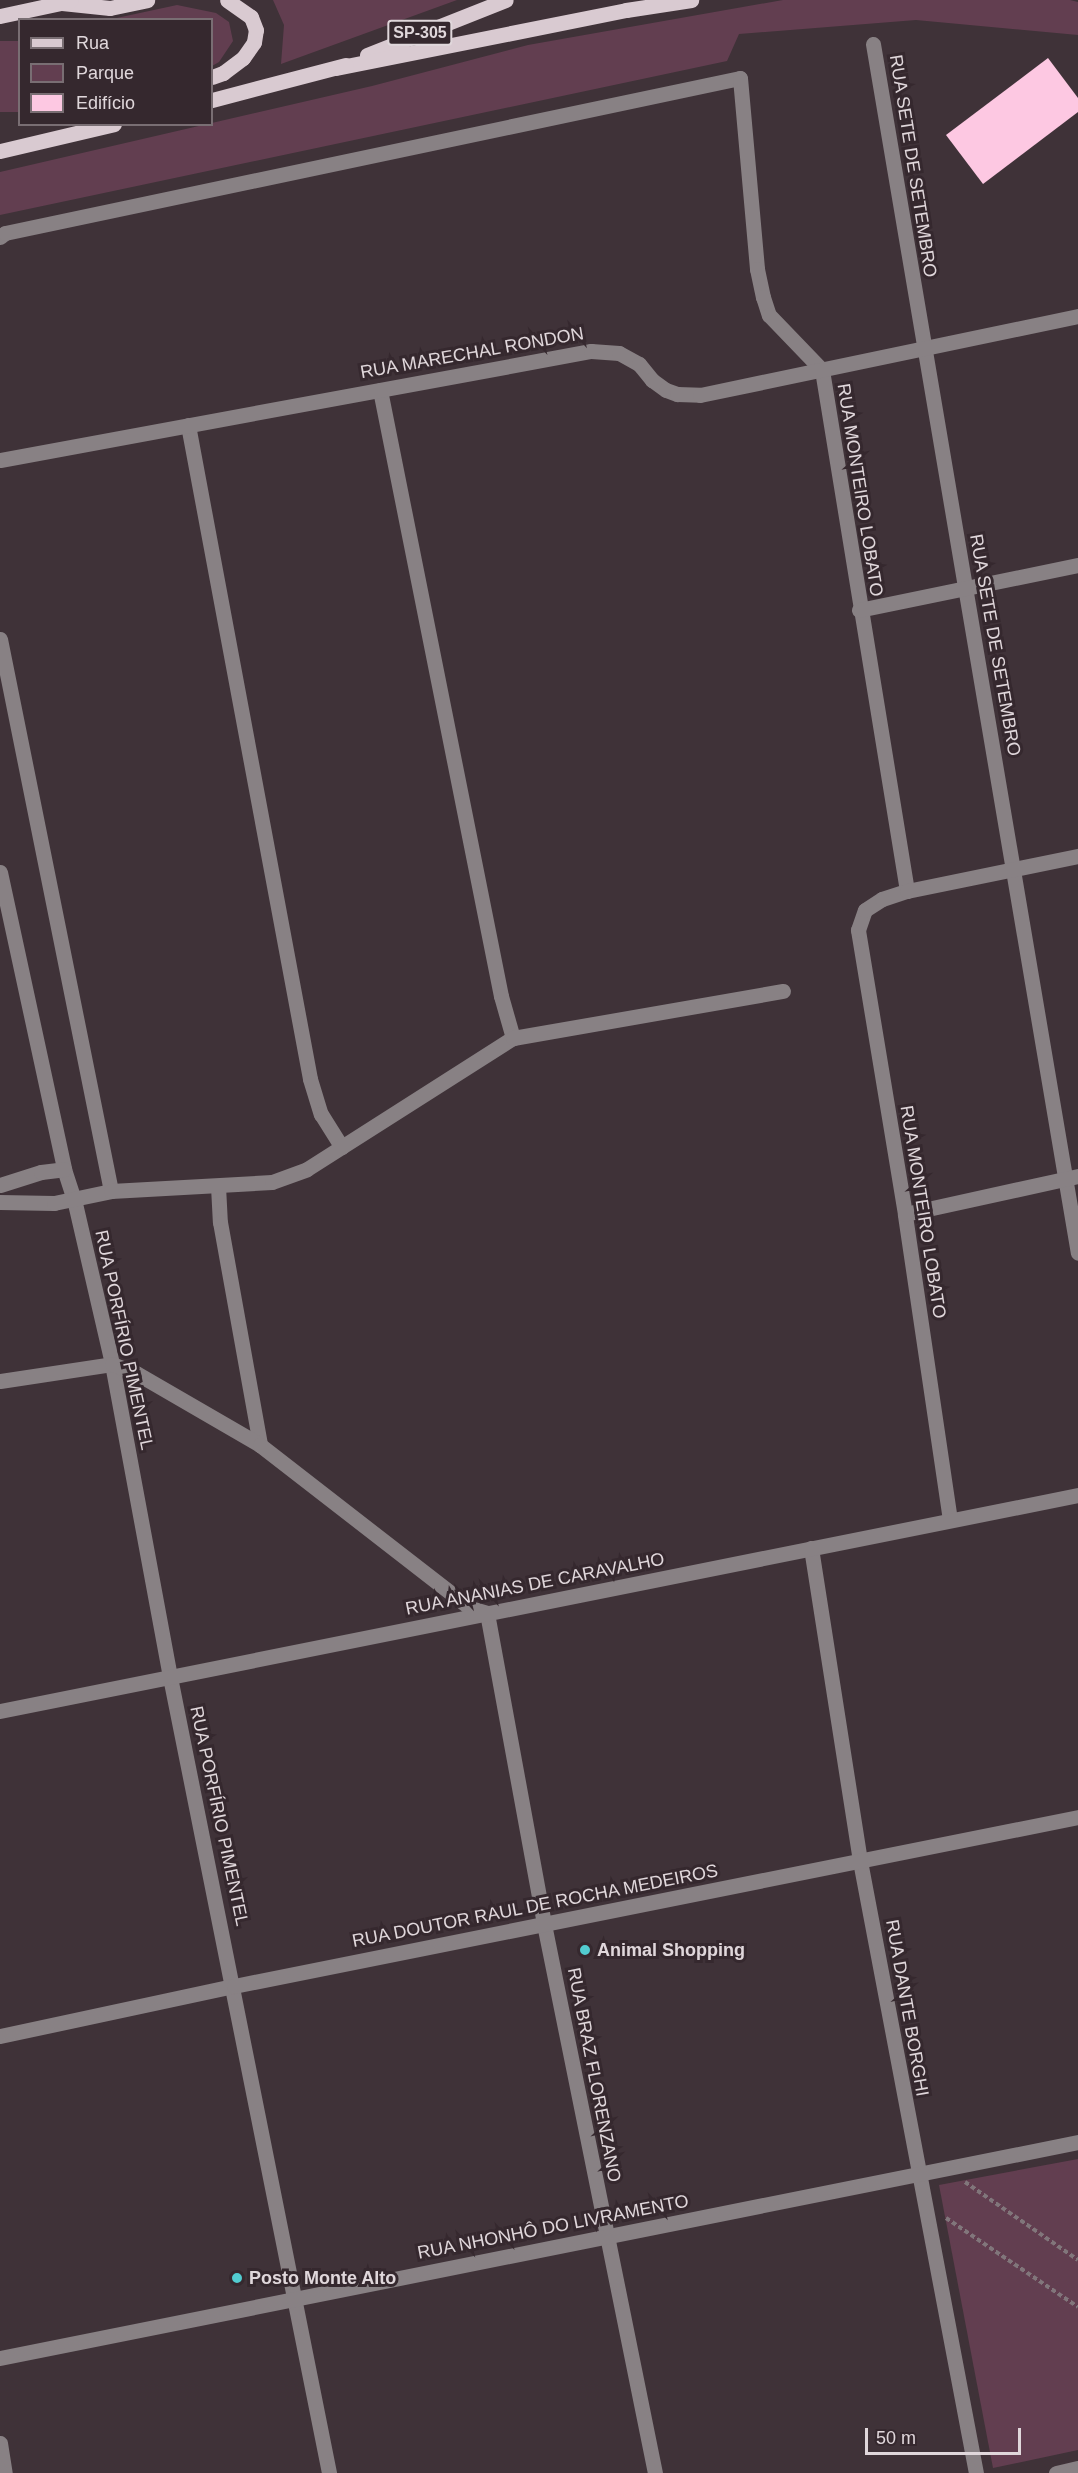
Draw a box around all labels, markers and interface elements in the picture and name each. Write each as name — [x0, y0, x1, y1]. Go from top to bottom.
legend — [18, 18, 213, 126]
road number: SP-305 — [387, 20, 453, 46]
text: Rua — [76, 33, 109, 53]
street label: RUA SETE DE SETEMBRO — [885, 53, 941, 279]
text: Parque — [76, 63, 134, 83]
text: Edifício — [76, 93, 135, 113]
street label: RUA MARECHAL RONDON — [358, 323, 586, 383]
street label: RUA MONTEIRO LOBATO — [832, 381, 888, 599]
street label: RUA SETE DE SETEMBRO — [965, 532, 1025, 758]
street label: RUA MONTEIRO LOBATO — [895, 1103, 951, 1321]
street label: RUA PORFÍRIO PIMENTEL — [90, 1228, 158, 1452]
street label: RUA ANANIAS DE CARAVALHO — [403, 1548, 667, 1620]
street label: RUA PORFÍRIO PIMENTEL — [185, 1704, 253, 1928]
street label: RUA DOUTOR RAUL DE ROCHA MEDEIROS — [349, 1860, 721, 1952]
street label: RUA DANTE BORGHI — [881, 1917, 933, 2099]
place label: Animal Shopping — [597, 1939, 745, 1961]
marker: Animal Shopping — [578, 1943, 592, 1957]
street label: RUA BRAZ FLORENZANO — [563, 1965, 625, 2185]
street label: RUA NHONHÔ DO LIVRAMENTO — [415, 2190, 691, 2264]
place label: Posto Monte Alto — [249, 2267, 397, 2289]
marker: Posto Monte Alto — [230, 2271, 244, 2285]
scale bar — [868, 2416, 1024, 2454]
text: 50 m — [876, 2428, 916, 2448]

